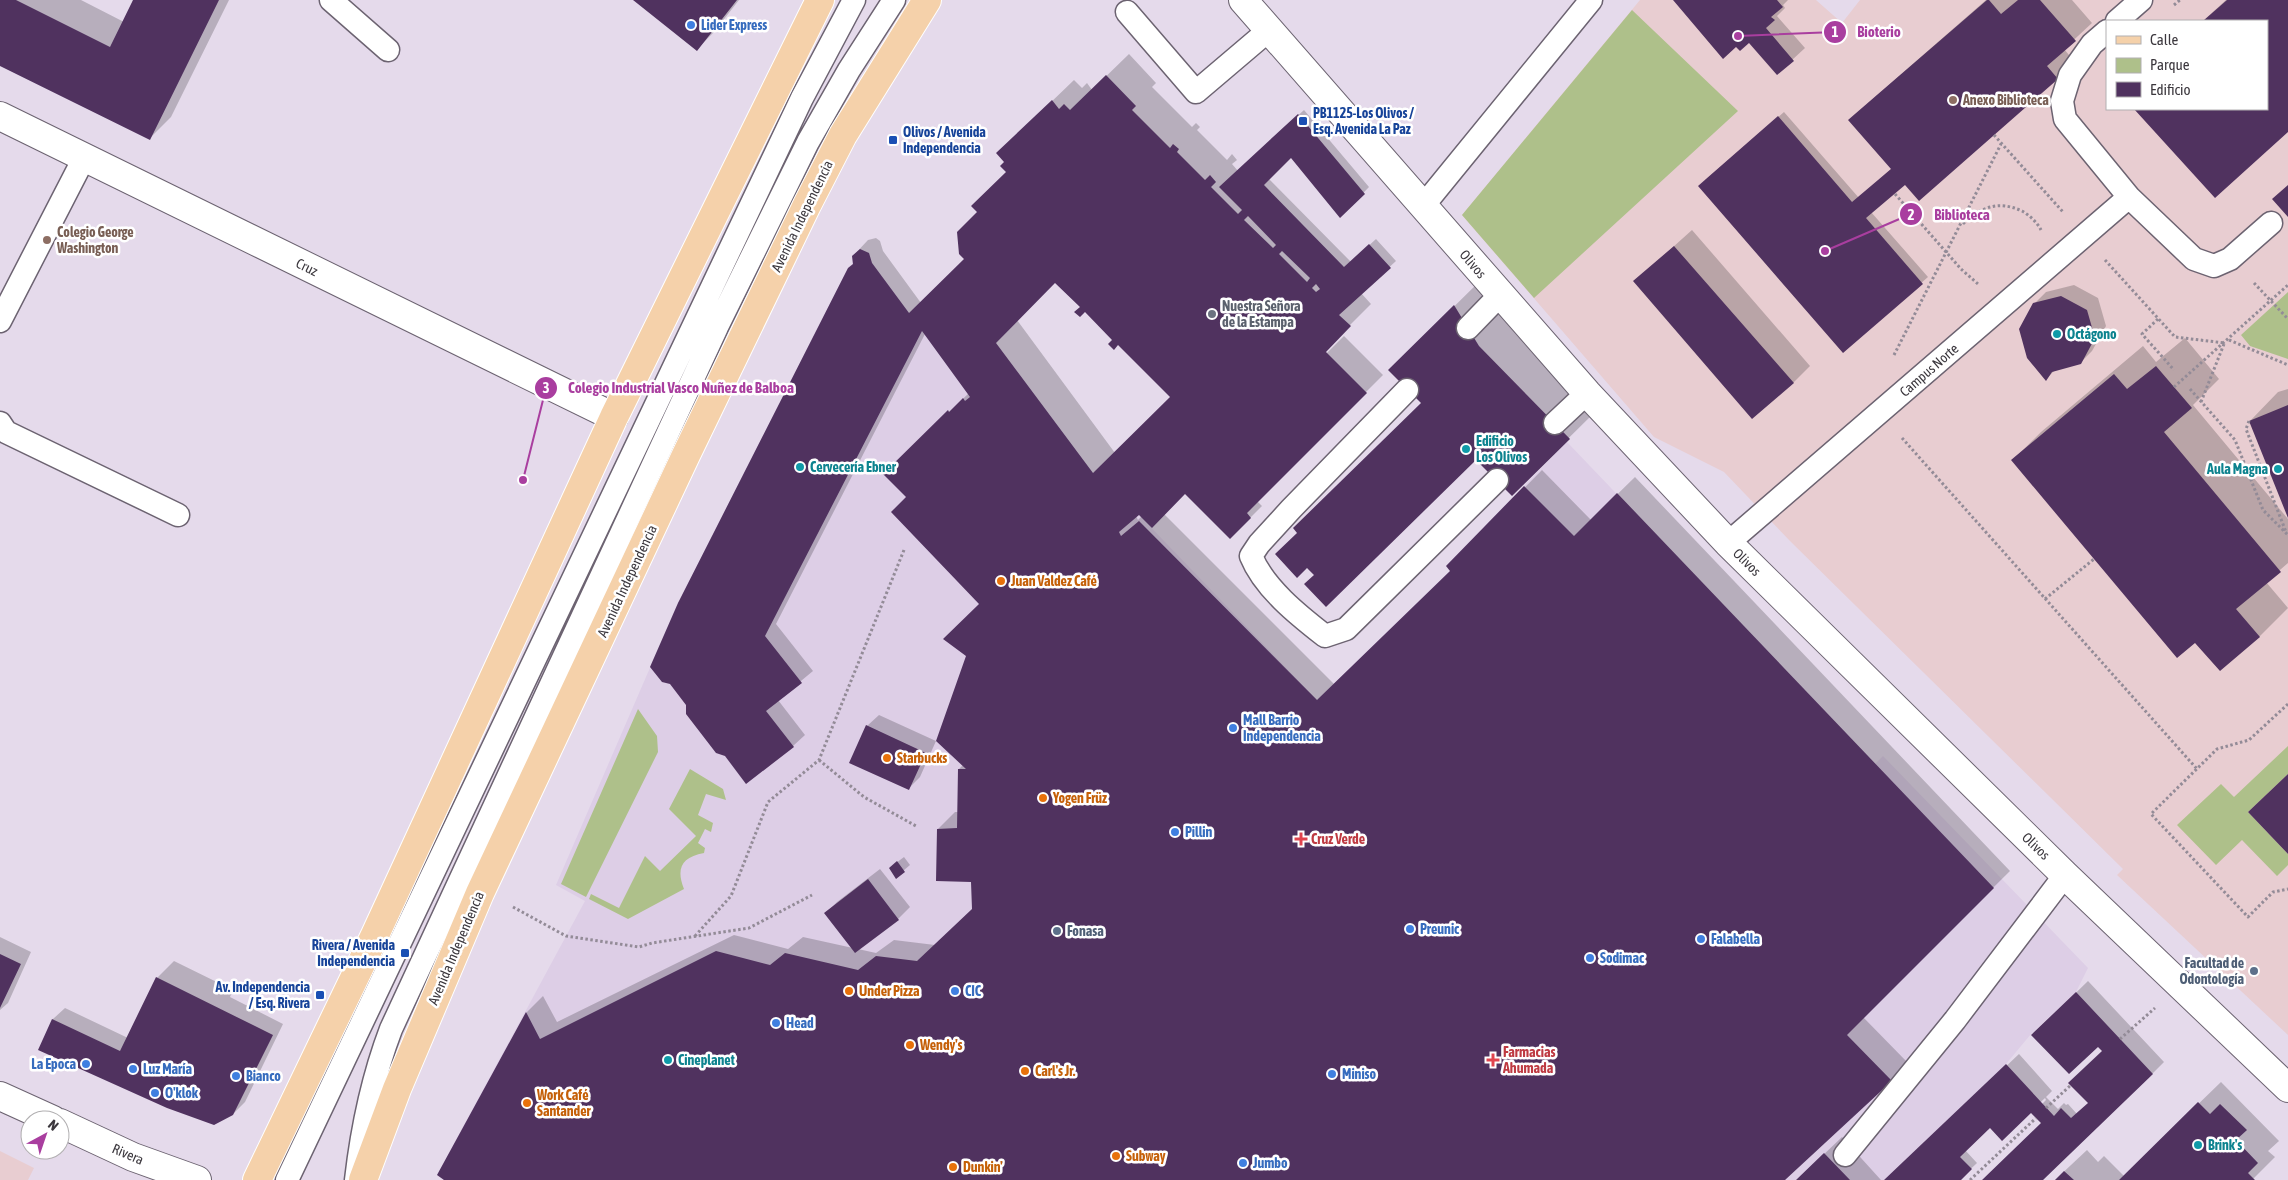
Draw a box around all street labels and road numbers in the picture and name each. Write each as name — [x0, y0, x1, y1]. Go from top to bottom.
street label: Avenida Independencia — [768, 158, 836, 274]
street label: Olivos — [1456, 247, 1490, 281]
street label: Cruz — [294, 255, 320, 279]
street label: Campus Norte — [1896, 340, 1962, 400]
street label: Avenida Independencia — [594, 522, 660, 640]
street label: Olivos — [1730, 545, 1764, 579]
street label: Olivos — [2019, 829, 2053, 863]
street label: Avenida Independencia — [425, 889, 487, 1007]
street label: Rivera — [110, 1140, 146, 1168]

